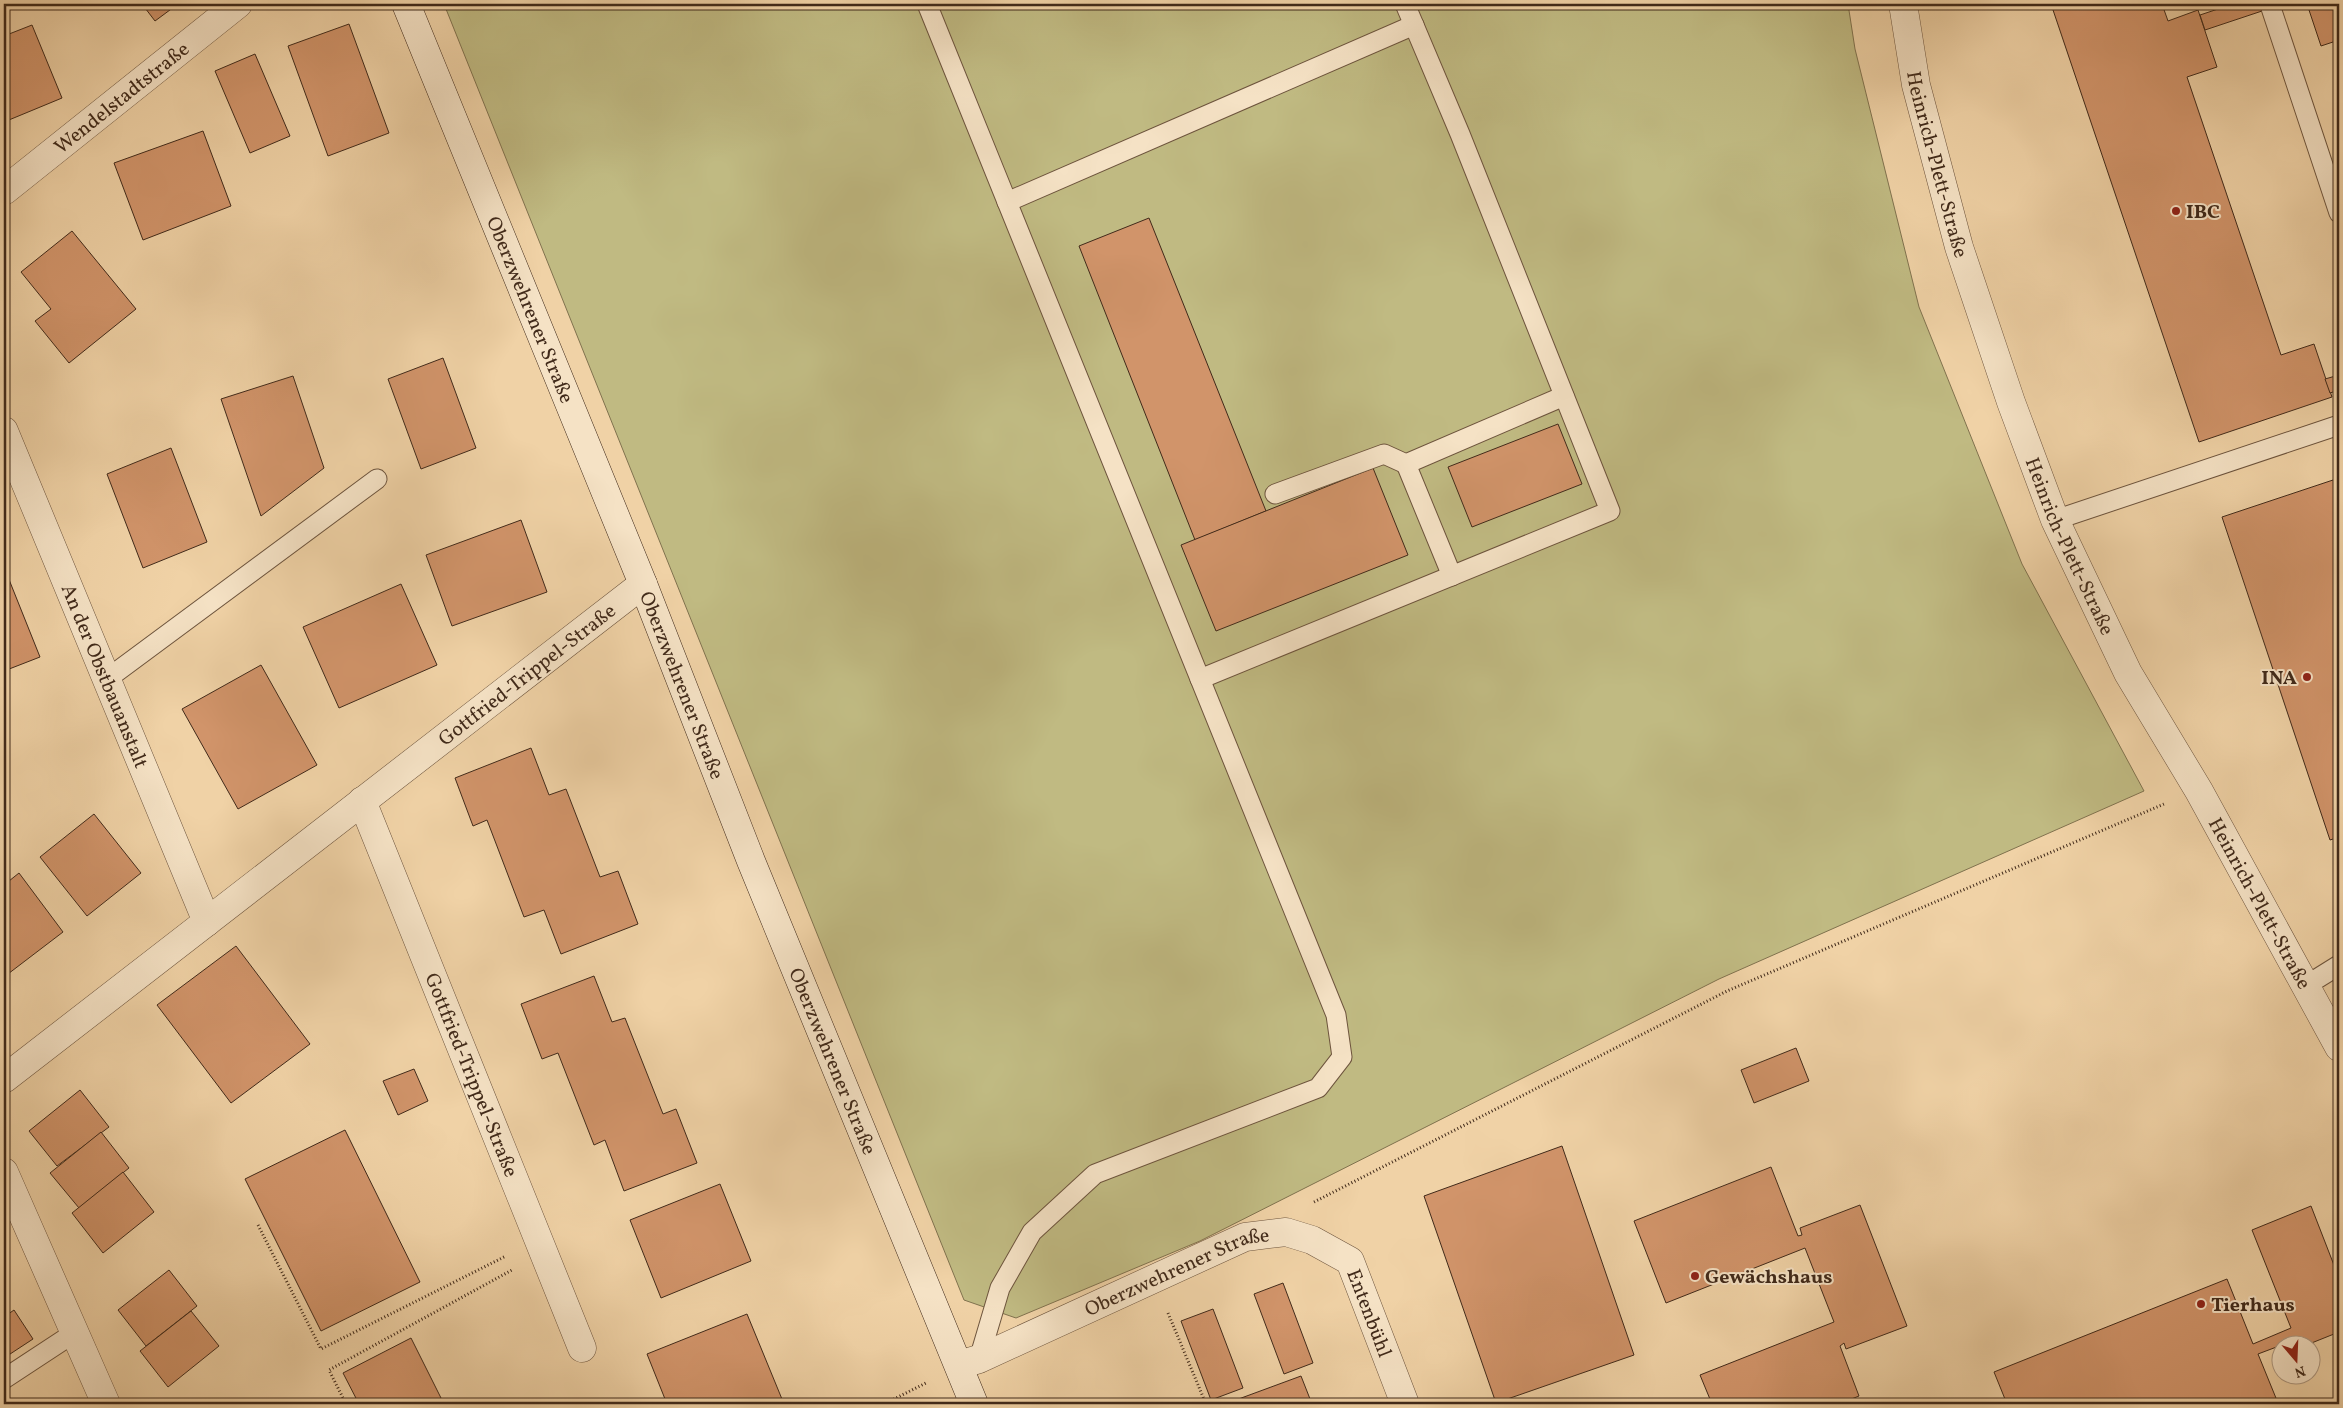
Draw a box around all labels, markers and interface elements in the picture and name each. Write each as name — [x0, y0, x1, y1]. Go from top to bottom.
street label: Wendelstadtstraße — [49, 36, 196, 162]
street label: Heinrich-Plett-Straße — [1898, 69, 1974, 262]
place label: IBC — [2186, 199, 2220, 227]
marker: IBC — [2170, 205, 2182, 217]
street label: Oberzwehrener Straße — [478, 212, 580, 408]
street label: Heinrich-Plett-Straße — [2017, 454, 2120, 641]
street label: An der Obstbauanstalt — [53, 580, 154, 773]
street label: Oberzwehrener Straße — [631, 588, 730, 784]
street label: Gottfried-Trippel-Straße — [433, 598, 623, 754]
place label: INA — [2261, 665, 2297, 693]
marker: INA — [2301, 671, 2313, 683]
street label: Heinrich-Plett-Straße — [2200, 813, 2317, 995]
street label: Oberzwehrener Straße — [780, 964, 882, 1159]
street label: Gottfried-Trippel-Straße — [417, 969, 524, 1182]
street label: Oberzwehrener Straße — [1081, 1222, 1271, 1325]
place label: Gewächshaus — [1705, 1264, 1832, 1292]
street label: Entenbühl — [1338, 1265, 1398, 1362]
marker: Gewächshaus — [1689, 1270, 1701, 1282]
place label: Tierhaus — [2211, 1292, 2295, 1320]
marker: Tierhaus — [2195, 1298, 2207, 1310]
north arrow — [2270, 1336, 2320, 1386]
text: N — [2292, 1360, 2308, 1382]

